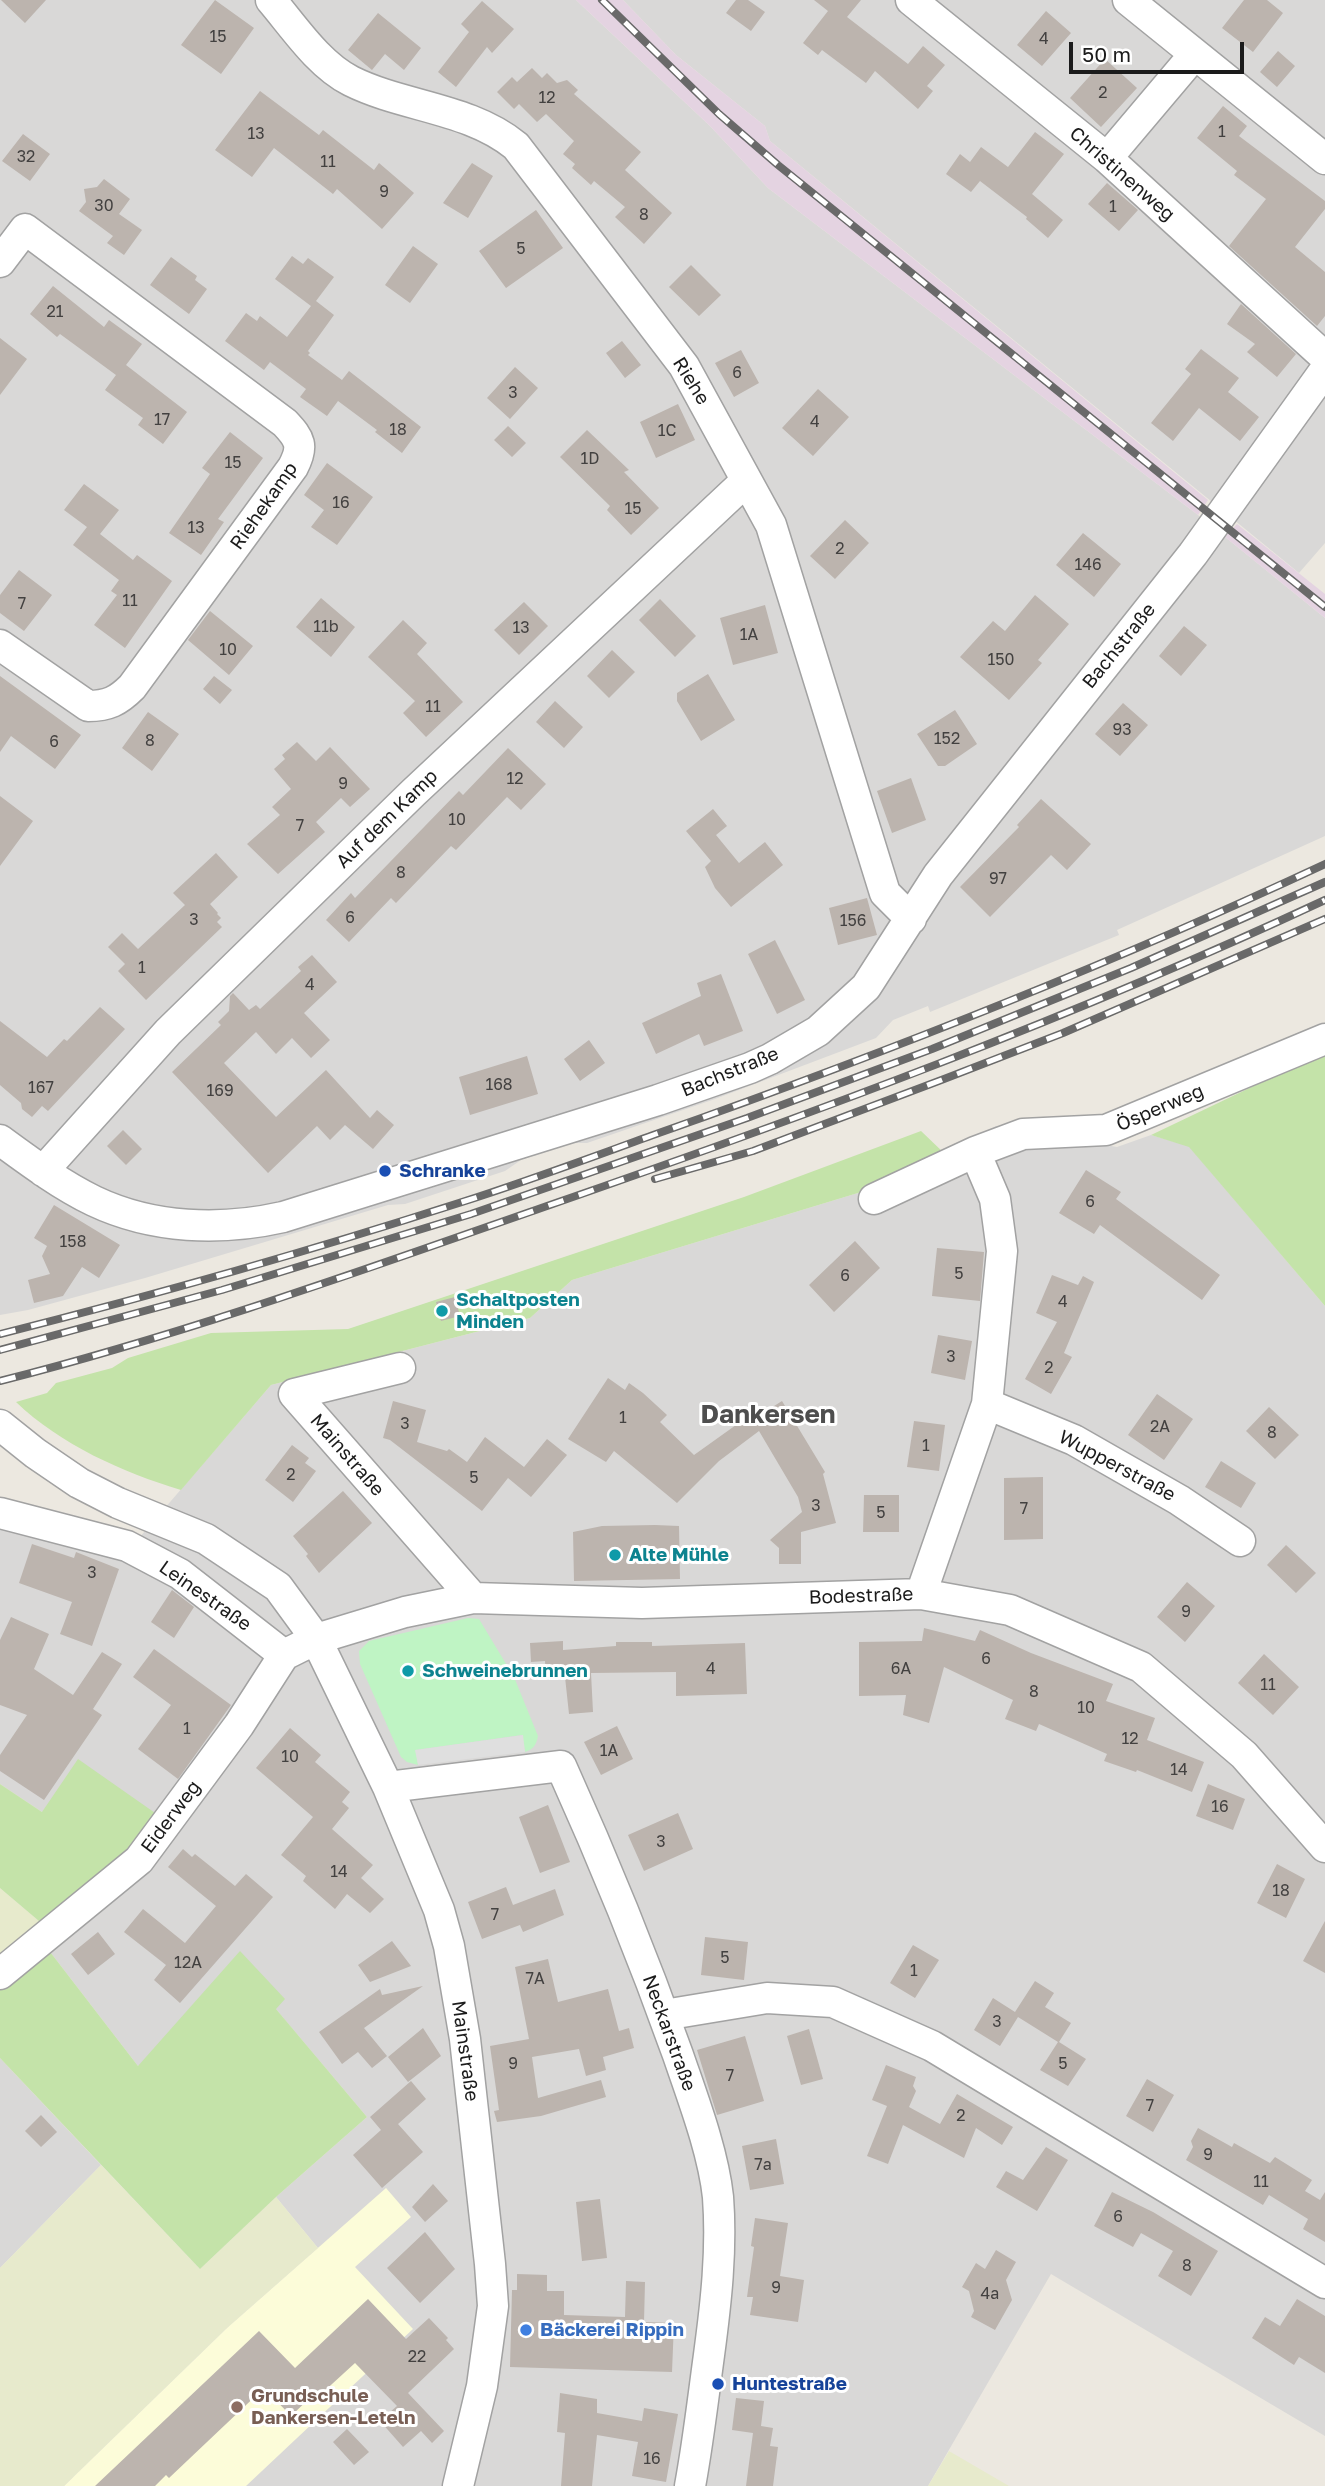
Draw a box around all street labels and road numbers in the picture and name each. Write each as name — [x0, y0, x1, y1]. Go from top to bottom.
street label: Christinenweg — [1065, 122, 1179, 226]
street label: Riehe — [668, 353, 714, 409]
street label: Riehekamp — [226, 458, 302, 554]
street label: Bachstraße — [1078, 599, 1160, 693]
street label: Auf dem Kamp — [332, 765, 442, 873]
street label: Bachstraße — [678, 1042, 782, 1102]
street label: Ösperweg — [1113, 1079, 1207, 1137]
street label: Mainstraße — [305, 1409, 389, 1501]
street label: Wupperstraße — [1055, 1426, 1179, 1506]
street label: Leinestraße — [155, 1556, 255, 1636]
street label: Bodestraße — [808, 1583, 914, 1609]
street label: Eiderweg — [136, 1776, 206, 1858]
street label: Neckarstraße — [637, 1972, 701, 2094]
street label: Mainstraße — [447, 1999, 483, 2103]

